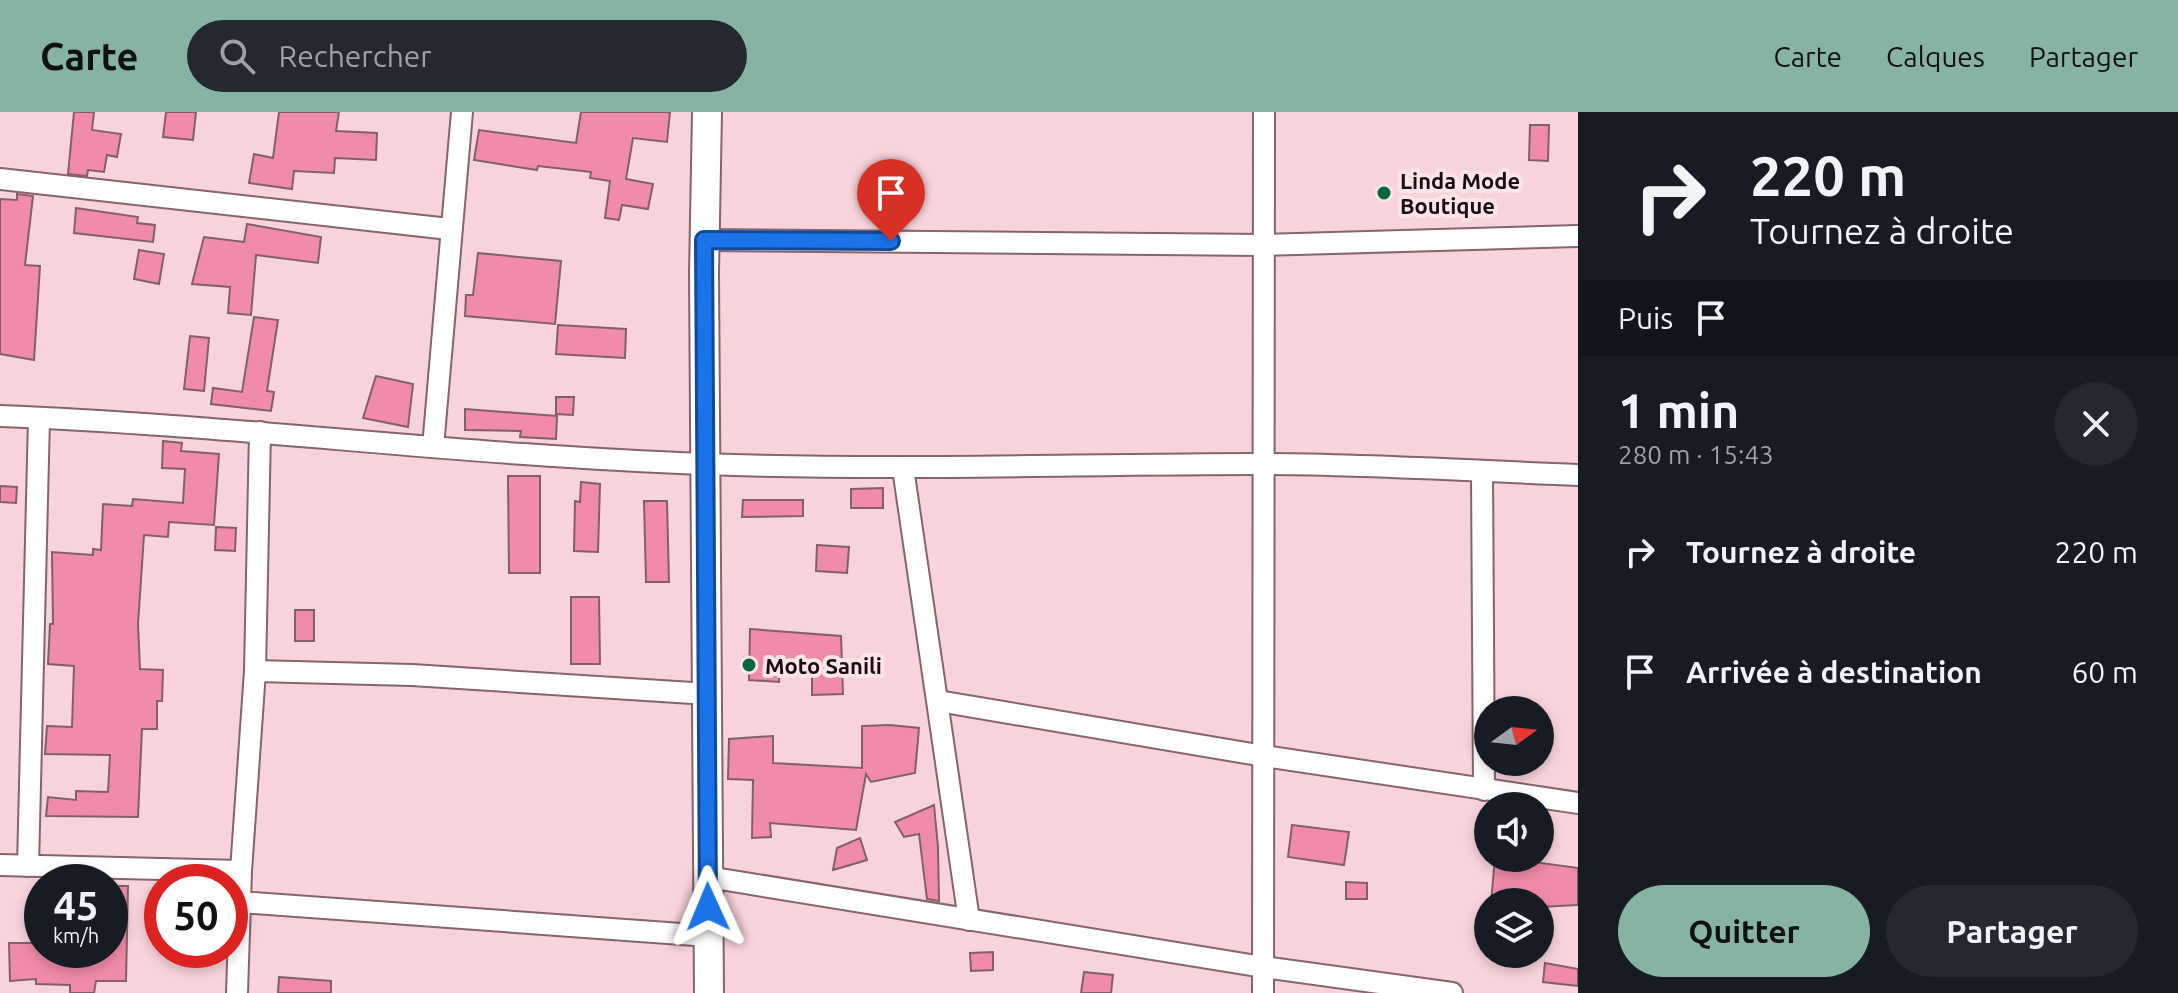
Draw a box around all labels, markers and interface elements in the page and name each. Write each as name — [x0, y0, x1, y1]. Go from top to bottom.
search box — [187, 20, 747, 92]
icon: search — [215, 34, 259, 78]
text: Carte — [40, 35, 139, 77]
text: Rechercher — [279, 39, 432, 73]
text: Carte — [1773, 41, 1842, 72]
text: Calques — [1886, 41, 1985, 72]
text: Partager — [2029, 41, 2138, 72]
icon: right — [1618, 144, 1722, 248]
text: 220 m — [1750, 144, 1906, 207]
pin — [857, 159, 925, 241]
place label: Linda Mode Boutique — [1400, 168, 1520, 218]
icon: arrive — [869, 171, 913, 215]
marker: Linda Mode Boutique — [1375, 184, 1393, 202]
text: Tournez à droite — [1750, 210, 2014, 251]
icon: arrive — [1689, 296, 1733, 340]
text: Puis — [1618, 301, 1673, 335]
button: close — [2054, 382, 2138, 466]
text: 1 min — [1618, 383, 1739, 437]
text: 280 m · 15:43 — [1618, 440, 1774, 469]
icon: right — [1618, 530, 1662, 574]
text: Tournez à droite — [1686, 535, 1916, 569]
text: 220 m — [2054, 535, 2138, 569]
icon: arrive — [1618, 650, 1662, 694]
place label: Moto Sanili — [765, 653, 882, 678]
text: Arrivée à destination — [1686, 655, 1982, 689]
text: 60 m — [2071, 655, 2138, 689]
marker: Moto Sanili — [740, 656, 758, 674]
north arrow — [1474, 696, 1554, 776]
map controls — [1474, 696, 1554, 968]
button: sound — [1474, 792, 1554, 872]
speed limit sign: 50 — [144, 864, 248, 968]
position arrow — [666, 865, 750, 949]
text: 45 — [53, 883, 99, 928]
button: Quitter — [1618, 885, 1870, 977]
button: Partager — [1886, 885, 2138, 977]
button: layers — [1474, 888, 1554, 968]
text: km/h — [53, 924, 99, 947]

